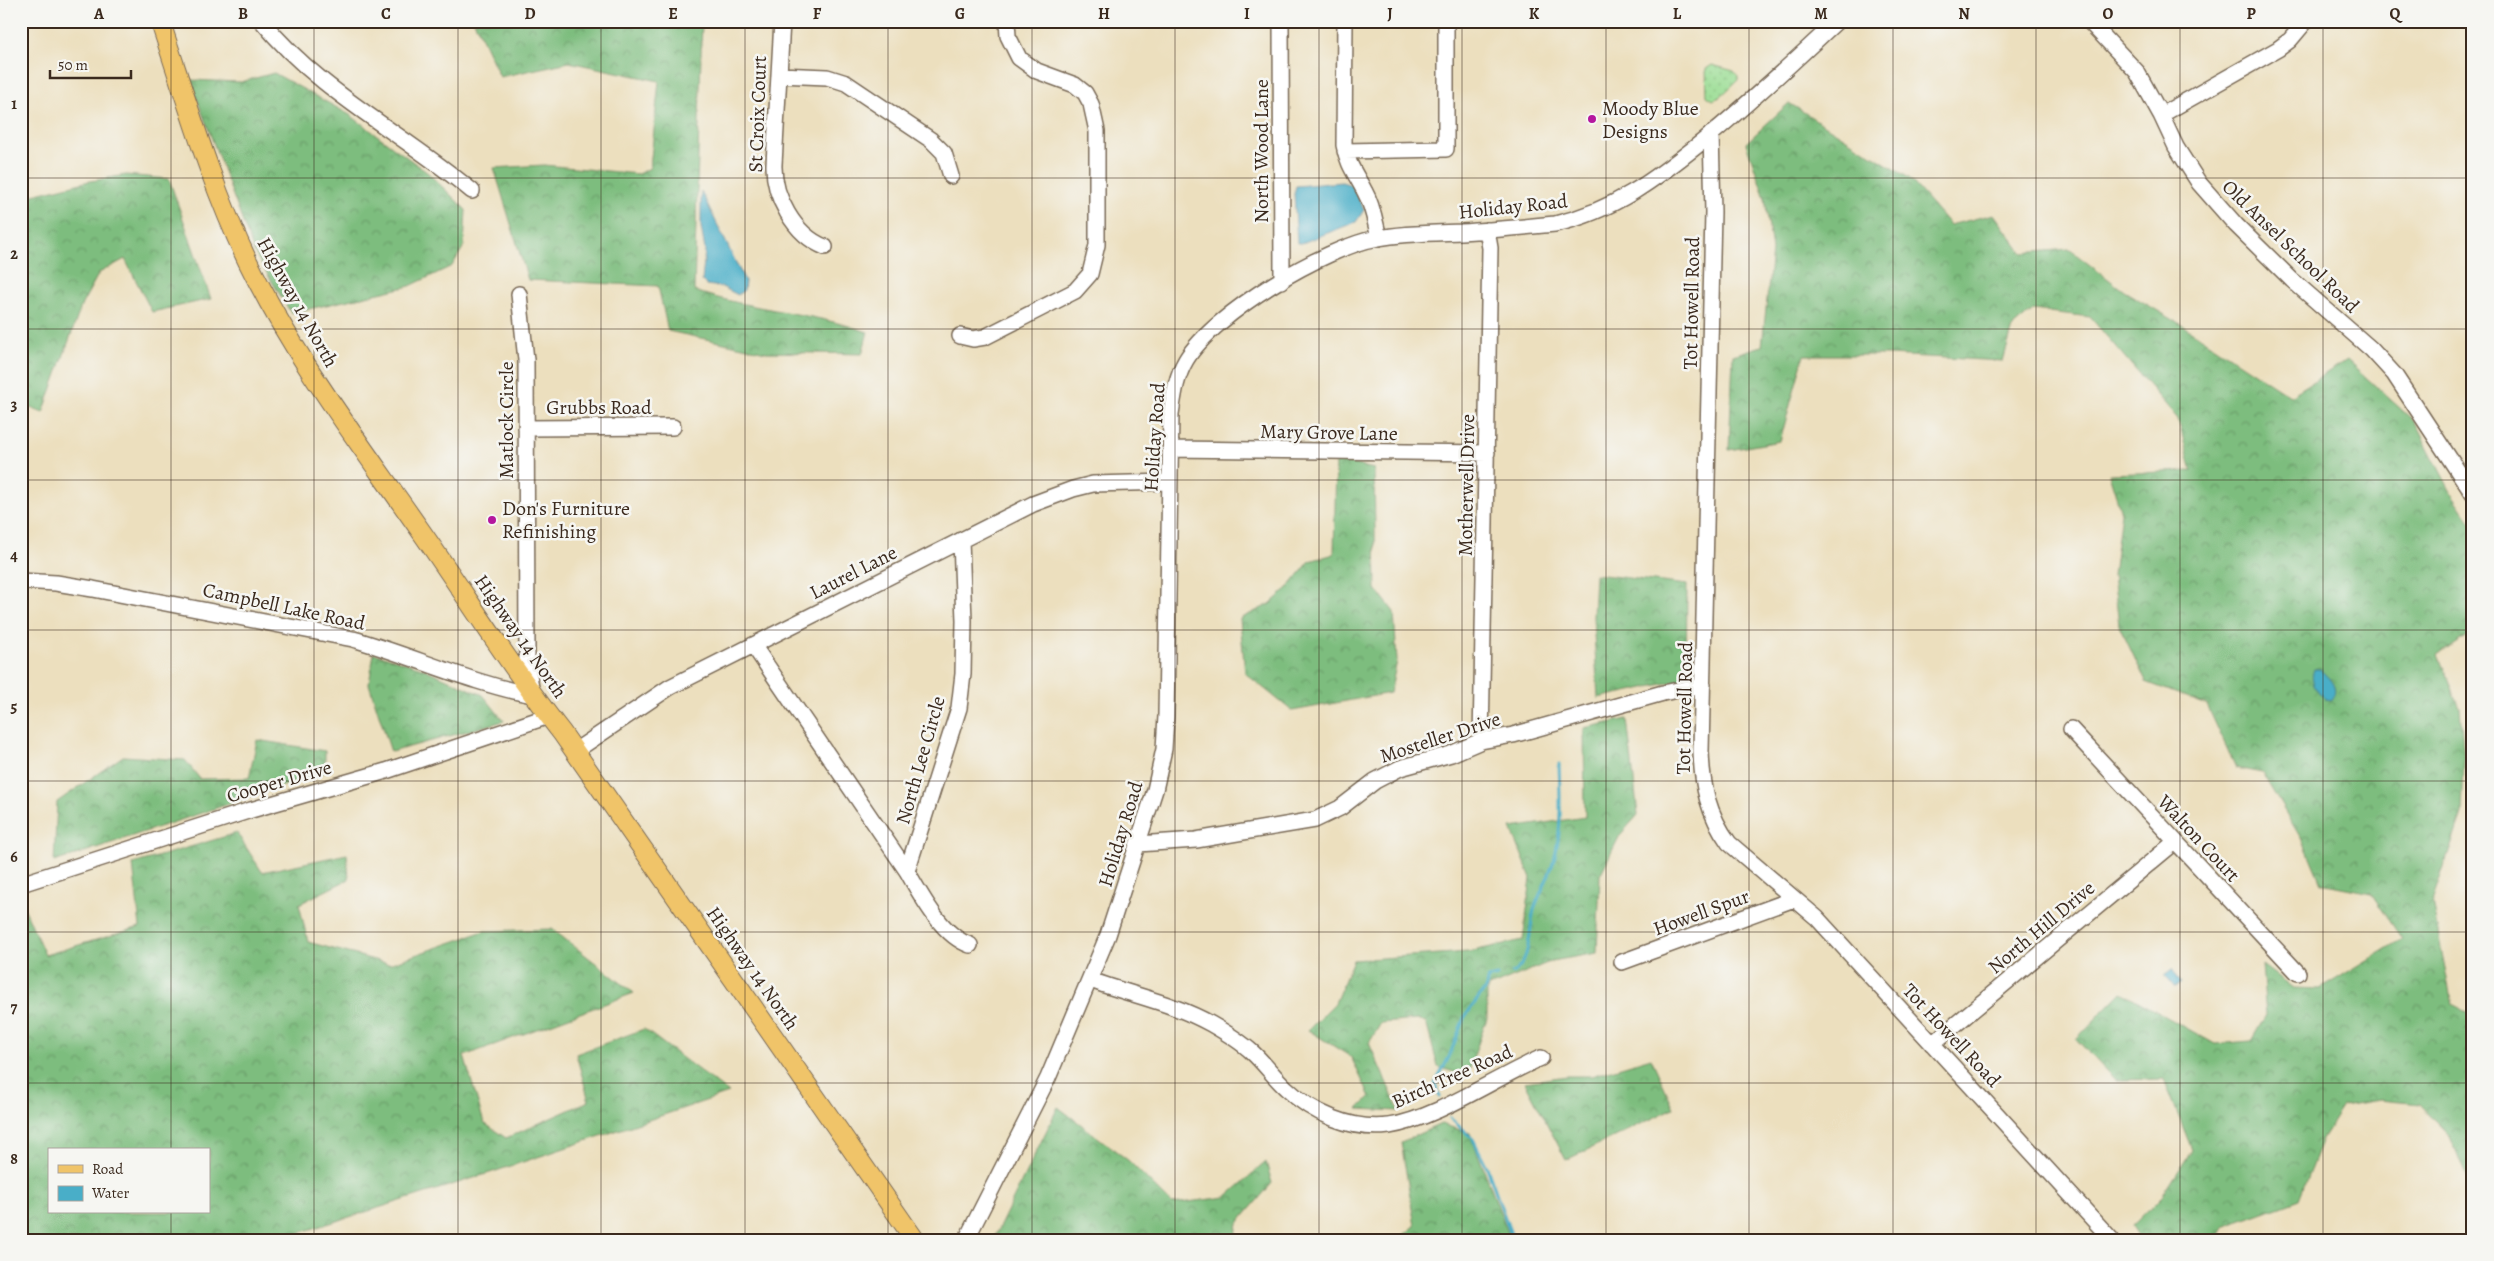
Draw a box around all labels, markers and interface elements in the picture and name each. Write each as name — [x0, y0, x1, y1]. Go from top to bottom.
text: A — [93, 3, 105, 25]
text: B — [238, 3, 248, 25]
text: C — [381, 3, 391, 25]
text: D — [524, 3, 536, 25]
text: E — [668, 3, 678, 25]
text: F — [813, 3, 822, 25]
text: G — [955, 3, 965, 25]
text: H — [1098, 3, 1110, 25]
text: I — [1244, 3, 1250, 25]
text: J — [1387, 3, 1393, 25]
text: K — [1529, 3, 1540, 25]
text: L — [1673, 3, 1682, 25]
text: M — [1814, 3, 1828, 25]
text: N — [1958, 3, 1970, 25]
text: O — [2103, 3, 2114, 25]
text: P — [2246, 3, 2256, 25]
text: Q — [2390, 3, 2404, 25]
scale bar — [50, 48, 131, 80]
text: 50 m — [58, 55, 88, 75]
street label: St Croix Court — [742, 55, 773, 173]
street label: North Wood Lane — [1248, 79, 1275, 223]
text: 1 — [11, 93, 17, 115]
place label: Moody Blue Designs — [1602, 95, 1699, 145]
marker: Moody Blue Designs — [1586, 113, 1598, 125]
street label: Old Ansel School Road — [2216, 174, 2365, 319]
street label: Holiday Road — [1457, 187, 1569, 226]
street label: Highway 14 North — [251, 232, 345, 373]
street label: Tot Howell Road — [1677, 236, 1706, 370]
text: 2 — [10, 243, 18, 265]
street label: Matlock Circle — [493, 361, 520, 479]
street label: Holiday Road — [1137, 381, 1172, 493]
text: 3 — [11, 394, 18, 416]
street label: Grubbs Road — [546, 394, 652, 421]
street label: Motherwell Drive — [1452, 414, 1481, 556]
street label: Mary Grove Lane — [1260, 418, 1398, 447]
place label: Don's Furniture Refinishing — [502, 495, 630, 545]
marker: Don's Furniture Refinishing — [486, 514, 498, 526]
street label: Laurel Lane — [805, 539, 902, 606]
text: 4 — [10, 545, 18, 567]
street label: Highway 14 North — [468, 569, 573, 704]
street label: Campbell Lake Road — [200, 576, 368, 637]
street label: Tot Howell Road — [1670, 641, 1699, 775]
street label: North Lee Circle — [889, 693, 952, 827]
text: 5 — [11, 696, 18, 718]
street label: Mosteller Drive — [1376, 705, 1504, 770]
street label: Cooper Drive — [223, 754, 335, 809]
street label: Holiday Road — [1092, 778, 1149, 890]
street label: Walton Court — [2151, 788, 2246, 888]
text: 6 — [10, 846, 18, 868]
street label: North Hill Drive — [1982, 875, 2101, 980]
street label: Howell Spur — [1649, 882, 1753, 942]
street label: Highway 14 North — [700, 901, 805, 1036]
street label: Tot Howell Road — [1897, 978, 2007, 1093]
text: 7 — [11, 997, 18, 1019]
street label: Birch Tree Road — [1388, 1038, 1517, 1115]
text: 8 — [10, 1148, 18, 1170]
legend — [48, 1148, 210, 1214]
text: Road — [92, 1159, 124, 1179]
text: Water — [91, 1183, 129, 1203]

